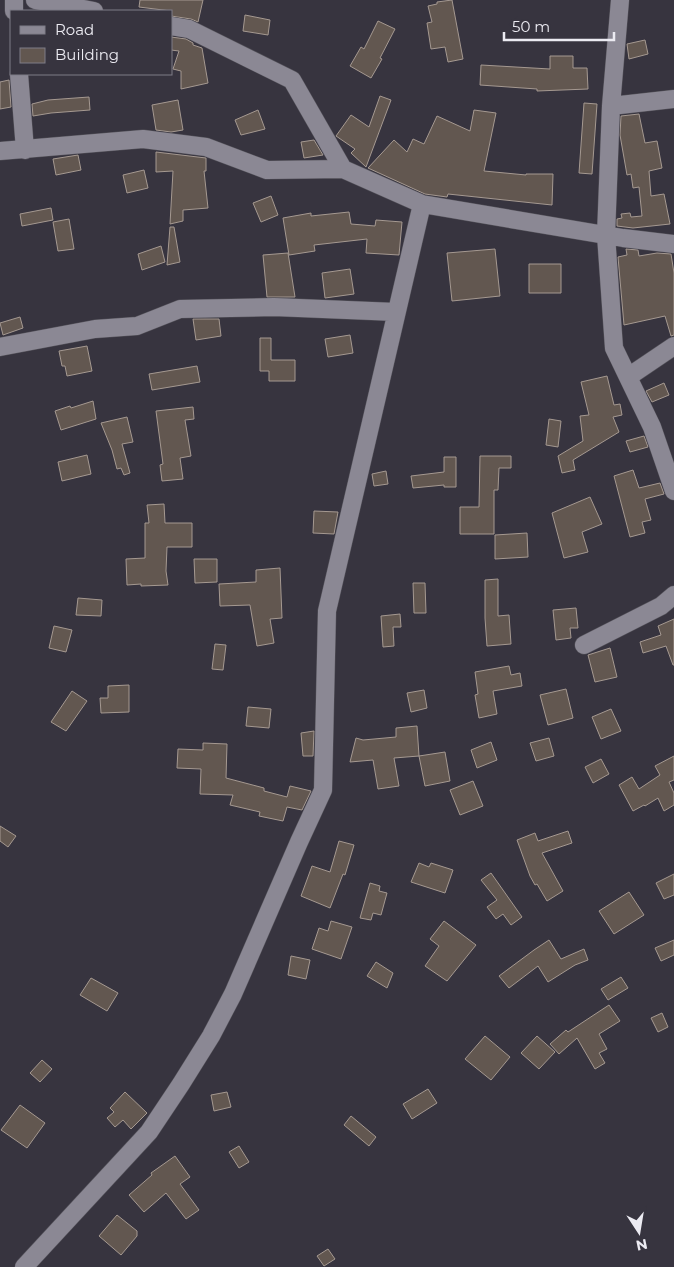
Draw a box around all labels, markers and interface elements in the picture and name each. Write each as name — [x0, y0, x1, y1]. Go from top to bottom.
legend — [10, 10, 172, 75]
scale bar — [504, 10, 614, 42]
text: 50 m — [512, 17, 550, 36]
text: Road — [55, 20, 94, 39]
text: Building — [55, 45, 119, 64]
north arrow — [614, 1207, 664, 1257]
text: N — [634, 1235, 649, 1255]

